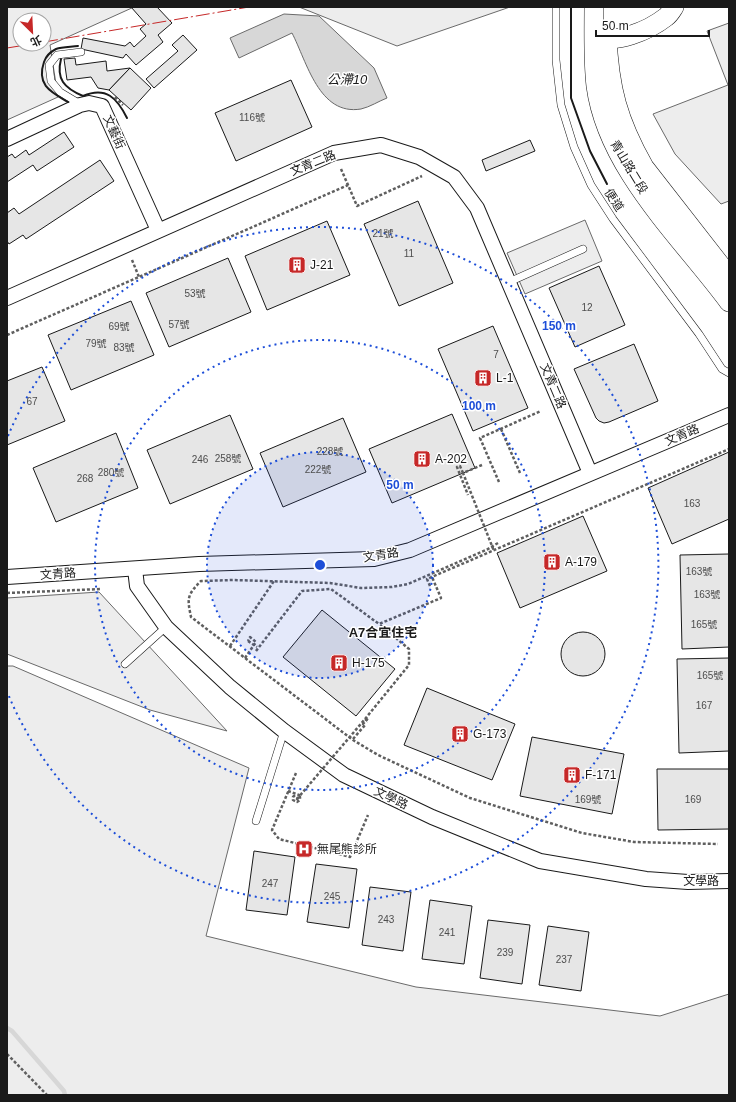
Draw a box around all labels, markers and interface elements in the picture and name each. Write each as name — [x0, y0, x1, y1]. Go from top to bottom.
north arrow — [12, 12, 52, 52]
scale bar — [596, 12, 709, 38]
text: 50 m — [602, 19, 629, 33]
text: 北 — [29, 33, 44, 49]
water label: 公滯10 — [327, 72, 368, 87]
house number: 116號 — [239, 112, 265, 123]
street label: 文藝街 — [100, 113, 128, 151]
street label: 青山路二段 — [608, 138, 650, 196]
street label: 文青二路 — [288, 148, 338, 178]
street label: 便道 — [602, 186, 626, 214]
house number: 21號 — [372, 228, 394, 239]
house number: 11 — [404, 248, 415, 259]
building icon: J-21 — [287, 255, 307, 275]
place label: J-21 — [310, 258, 334, 272]
house number: 53號 — [184, 288, 206, 299]
house number: 12 — [581, 302, 593, 313]
house number: 57號 — [168, 319, 190, 330]
text: 150 m — [542, 319, 576, 333]
house number: 69號 — [108, 321, 130, 332]
house number: 79號 — [85, 338, 107, 349]
house number: 83號 — [113, 342, 135, 353]
house number: 7 — [493, 349, 499, 360]
street label: 文青二路 — [537, 361, 569, 411]
building icon: L-1 — [473, 368, 493, 388]
place label: L-1 — [496, 371, 514, 385]
house number: 67 — [26, 396, 38, 407]
text: 100 m — [462, 399, 496, 413]
street label: 文青路 — [663, 422, 701, 448]
house number: 228號 — [317, 446, 343, 457]
building icon: A-202 — [412, 449, 432, 469]
place label: A-202 — [435, 452, 467, 466]
house number: 258號 — [215, 453, 241, 464]
house number: 246 — [192, 454, 209, 465]
house number: 222號 — [305, 464, 331, 475]
house number: 280號 — [98, 467, 124, 478]
house number: 268 — [77, 473, 94, 484]
text: 50 m — [386, 478, 414, 492]
house number: 163 — [684, 498, 701, 509]
street label: 文青路 — [362, 545, 400, 565]
building icon: A-179 — [542, 552, 562, 572]
place label: A-179 — [565, 555, 597, 569]
centre of rings — [313, 558, 327, 572]
street label: 文青路 — [40, 566, 76, 582]
house number: 163號 — [686, 566, 712, 577]
house number: 163號 — [694, 589, 720, 600]
house number: 165號 — [691, 619, 717, 630]
district label: A7合宜住宅 — [349, 625, 417, 640]
building icon: H-175 — [329, 653, 349, 673]
place label: H-175 — [352, 656, 385, 670]
house number: 165號 — [697, 670, 723, 681]
house number: 167 — [696, 700, 713, 711]
building icon: G-173 — [450, 724, 470, 744]
place label: G-173 — [473, 727, 507, 741]
building icon: F-171 — [562, 765, 582, 785]
place label: F-171 — [585, 768, 617, 782]
street label: 文學路 — [372, 784, 410, 812]
house number: 169號 — [575, 794, 601, 805]
house number: 169 — [685, 794, 702, 805]
hospital icon: 無尾熊診所 — [294, 839, 314, 859]
place label: 無尾熊診所 — [317, 842, 377, 856]
street label: 文學路 — [683, 874, 719, 888]
house number: 247 — [262, 878, 279, 889]
house number: 245 — [324, 891, 341, 902]
house number: 243 — [378, 914, 395, 925]
house number: 241 — [439, 927, 456, 938]
house number: 239 — [497, 947, 514, 958]
house number: 237 — [556, 954, 573, 965]

